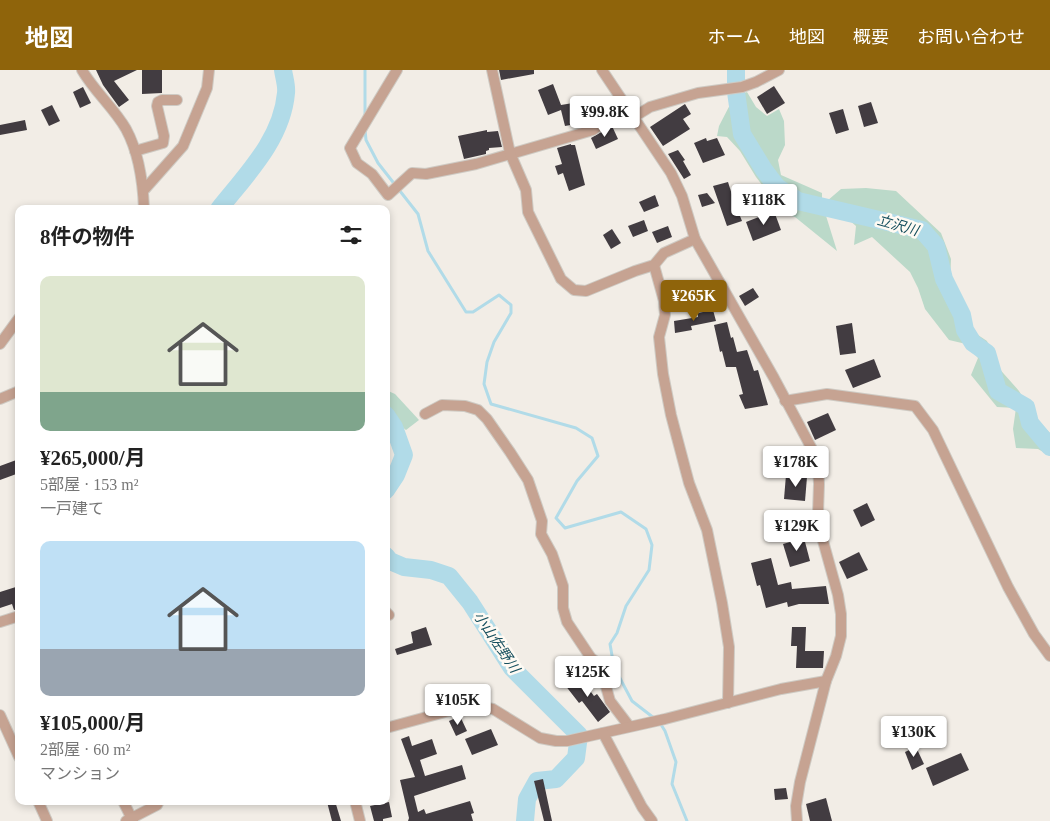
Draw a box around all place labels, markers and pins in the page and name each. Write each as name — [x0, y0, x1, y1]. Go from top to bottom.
pin: ¥99.8K — [564, 96, 646, 138]
pin: ¥118K — [729, 184, 799, 226]
pin: ¥265K — [659, 280, 729, 322]
pin: ¥178K — [761, 446, 831, 488]
pin: ¥129K — [762, 510, 832, 552]
pin: ¥125K — [553, 656, 623, 698]
pin: ¥105K — [423, 684, 493, 726]
pin: ¥130K — [879, 716, 949, 758]

